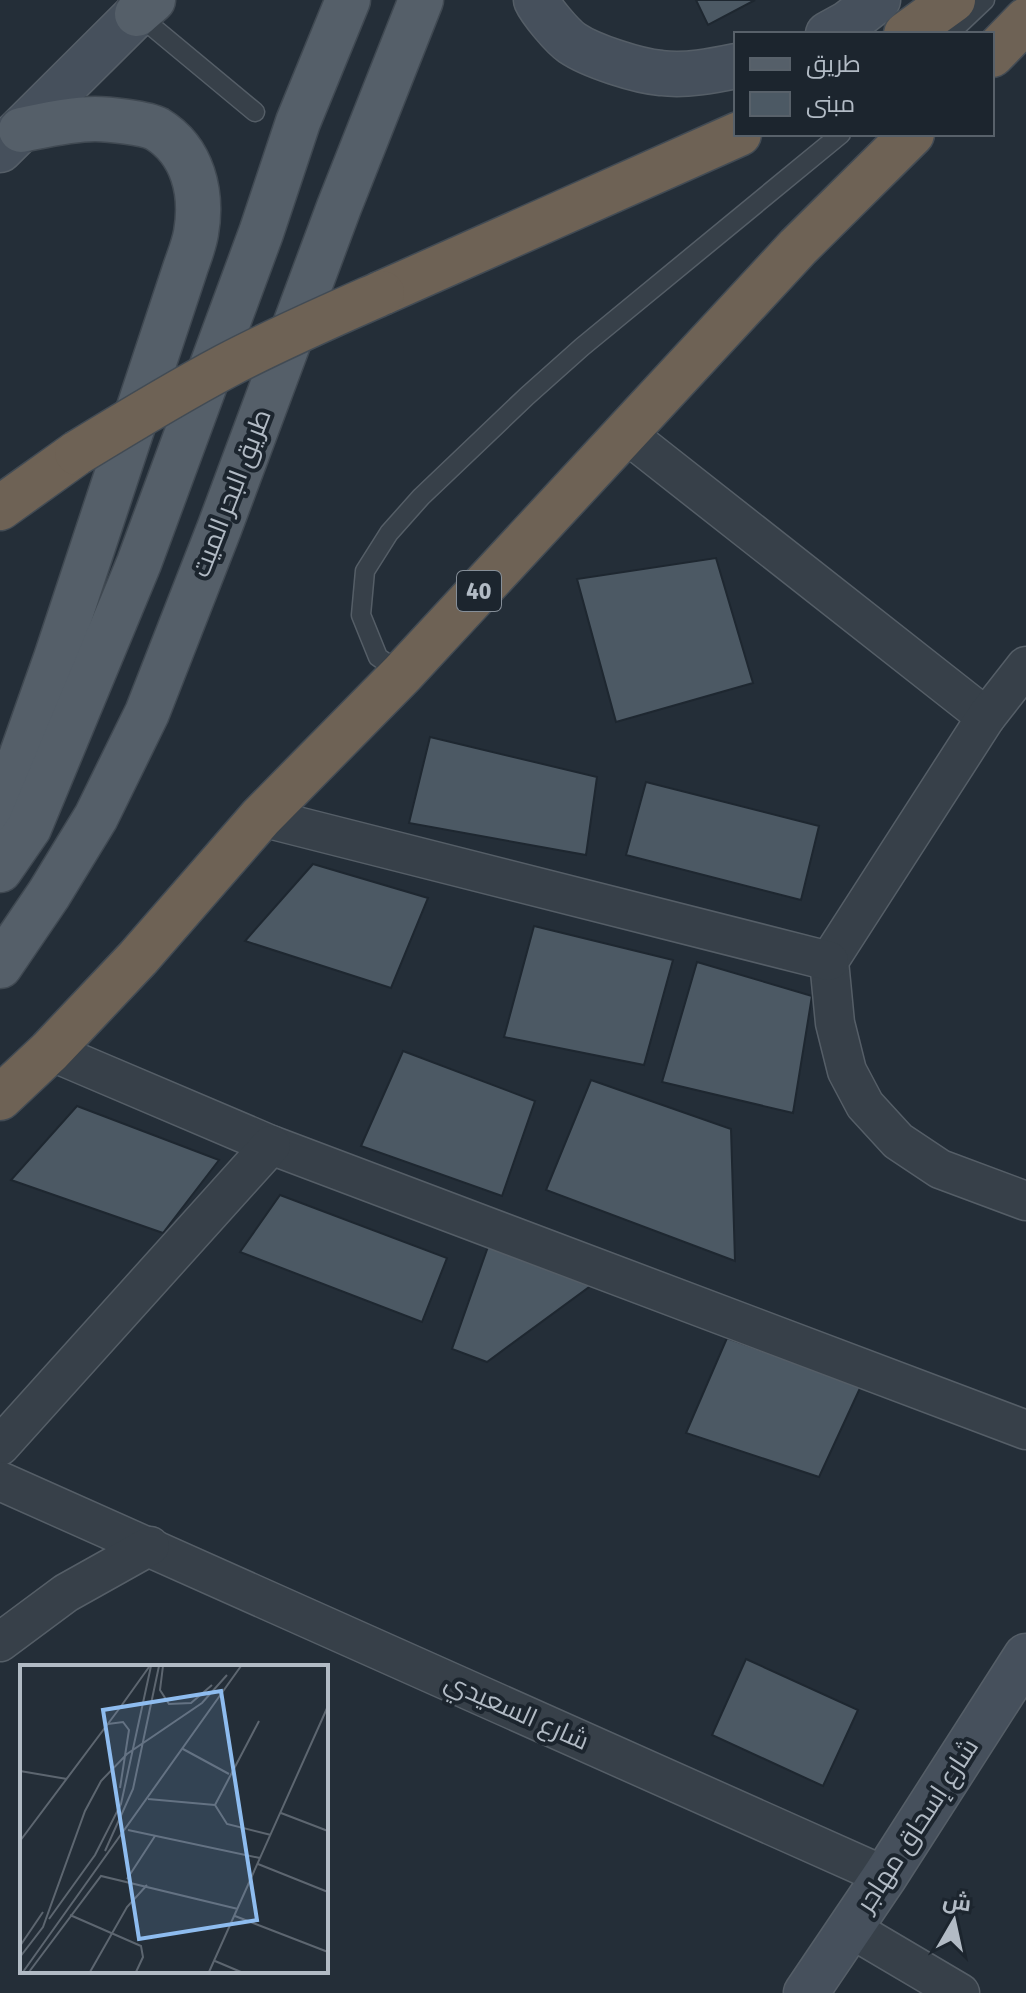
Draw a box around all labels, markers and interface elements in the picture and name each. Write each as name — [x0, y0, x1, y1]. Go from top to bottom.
legend — [734, 32, 994, 136]
text: طريق — [806, 50, 861, 79]
text: مبنى — [806, 90, 855, 118]
street label: طريق البحر الميت — [185, 405, 278, 582]
road number: 40 — [457, 571, 501, 611]
inset map — [20, 1665, 328, 1973]
street label: شارع السعيدي — [438, 1666, 594, 1761]
street label: شارع إسحاق مهاجر — [849, 1732, 985, 1918]
north arrow — [914, 1881, 994, 1961]

